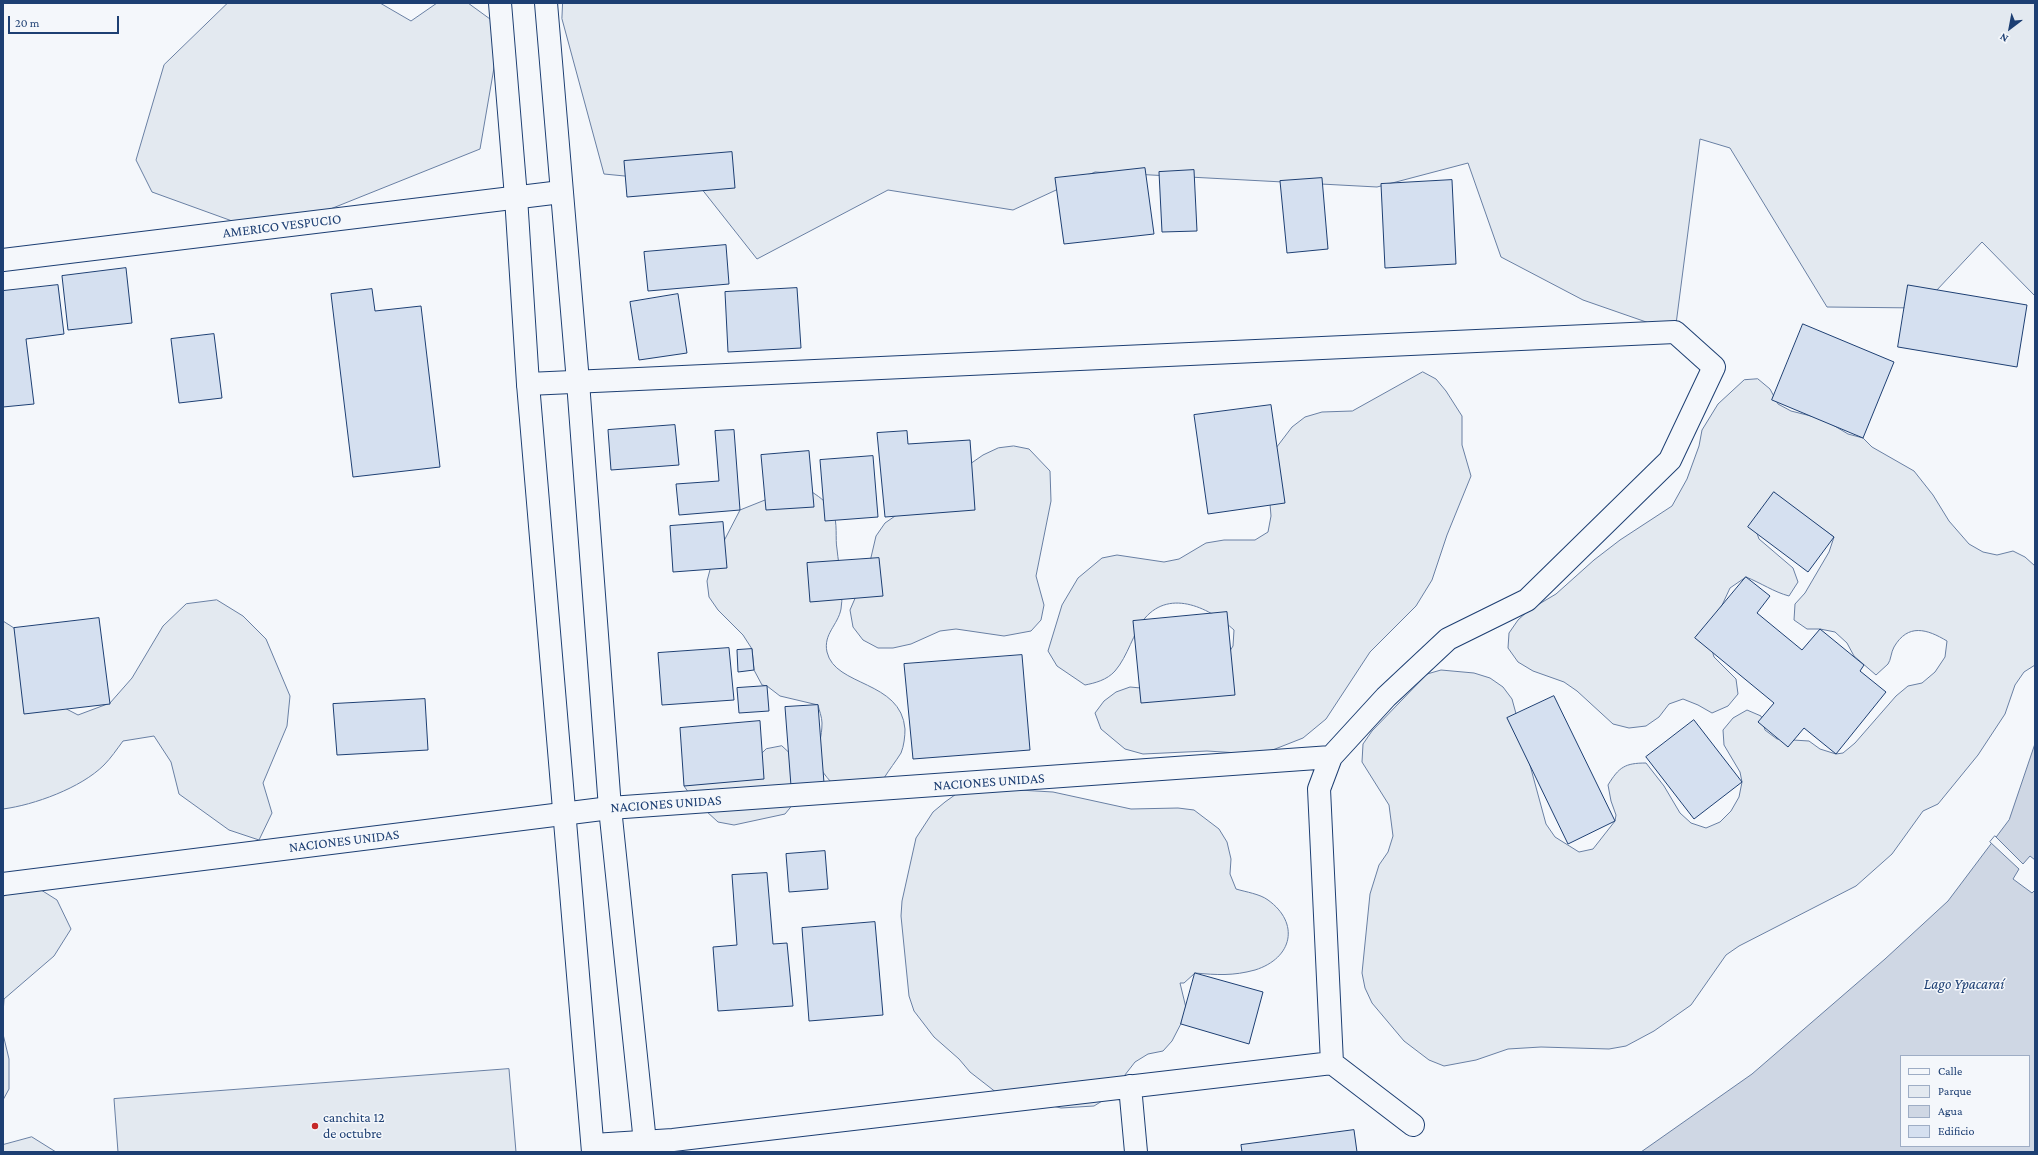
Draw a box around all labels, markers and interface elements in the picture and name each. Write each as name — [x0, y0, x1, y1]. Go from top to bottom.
scale bar — [10, 8, 121, 34]
north arrow — [1990, 8, 2030, 48]
text: 20 m — [15, 16, 39, 30]
text: N — [1997, 31, 2010, 45]
street label: AMERICO VESPUCIO — [222, 210, 342, 242]
street label: NACIONES UNIDAS — [933, 770, 1045, 794]
street label: NACIONES UNIDAS — [610, 792, 722, 816]
street label: NACIONES UNIDAS — [288, 826, 400, 856]
water label: Lago Ypacaraí — [1924, 975, 2004, 993]
legend — [1900, 1055, 2030, 1147]
text: Calle — [1938, 1064, 1962, 1078]
text: Parque — [1938, 1084, 1971, 1098]
text: Agua — [1938, 1104, 1962, 1118]
place label: canchita 12 de octubre — [323, 1110, 385, 1142]
marker: canchita 12 de octubre — [310, 1121, 320, 1131]
text: Edificio — [1938, 1124, 1974, 1138]

